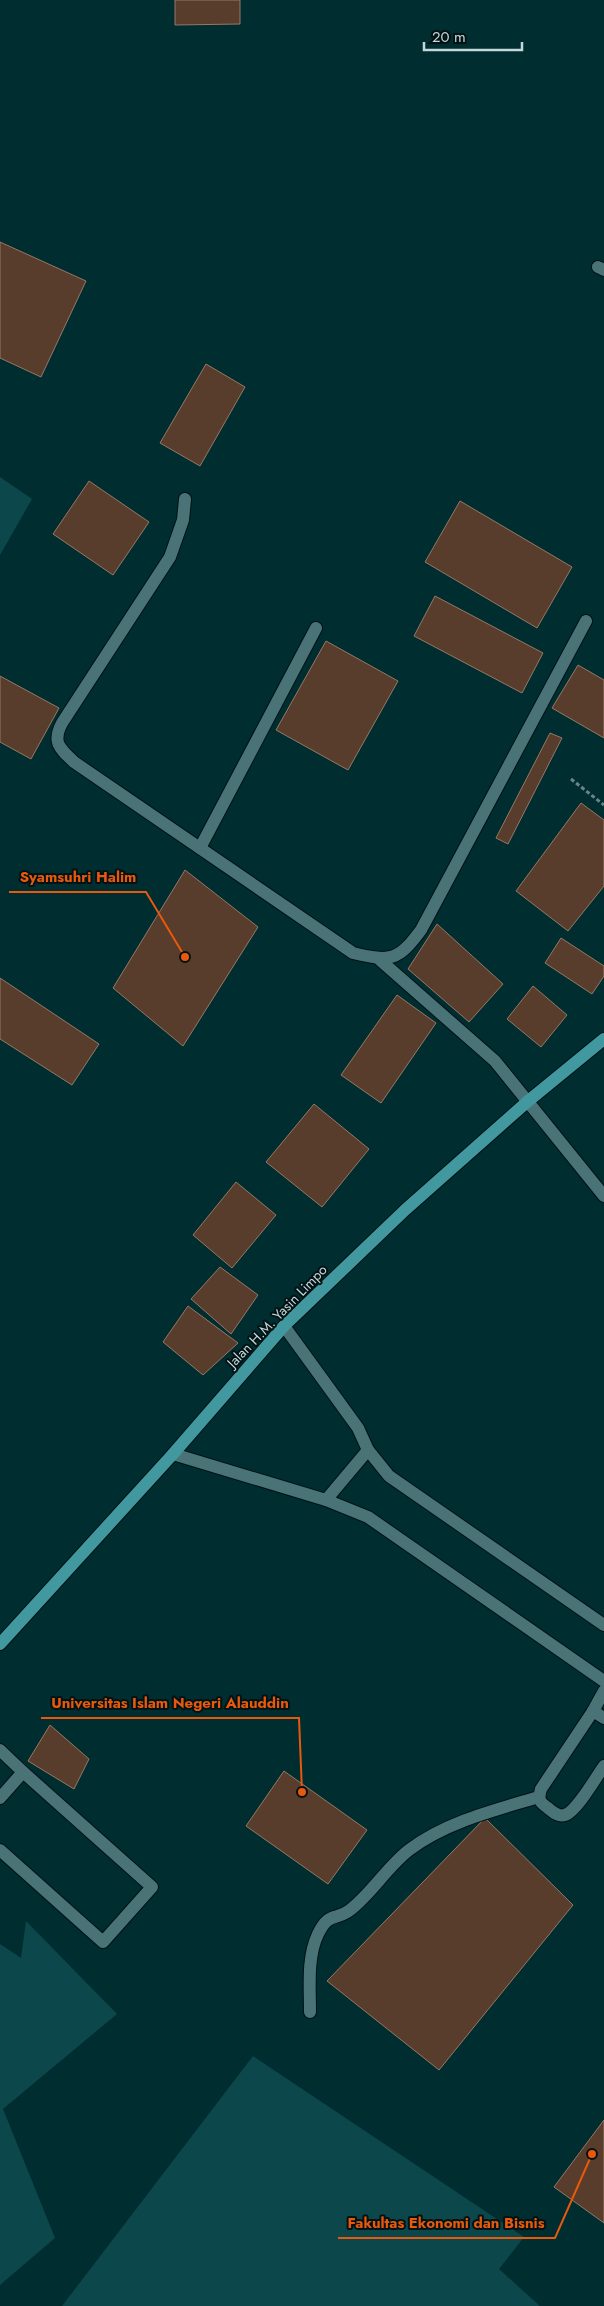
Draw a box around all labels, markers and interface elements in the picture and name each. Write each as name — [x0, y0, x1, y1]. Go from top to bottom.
scale bar — [424, 20, 522, 52]
text: 20 m — [432, 26, 466, 48]
callout: Syamsuhri Halim — [9, 862, 146, 892]
text: Syamsuhri Halim — [20, 866, 136, 888]
street label: Jalan H.M. Yasin Limpo — [221, 1260, 332, 1373]
callout: Universitas Islam Negeri Alauddin — [41, 1688, 299, 1718]
text: Universitas Islam Negeri Alauddin — [51, 1692, 289, 1714]
callout: Fakultas Ekonomi dan Bisnis — [338, 2208, 555, 2238]
text: Fakultas Ekonomi dan Bisnis — [347, 2212, 545, 2234]

